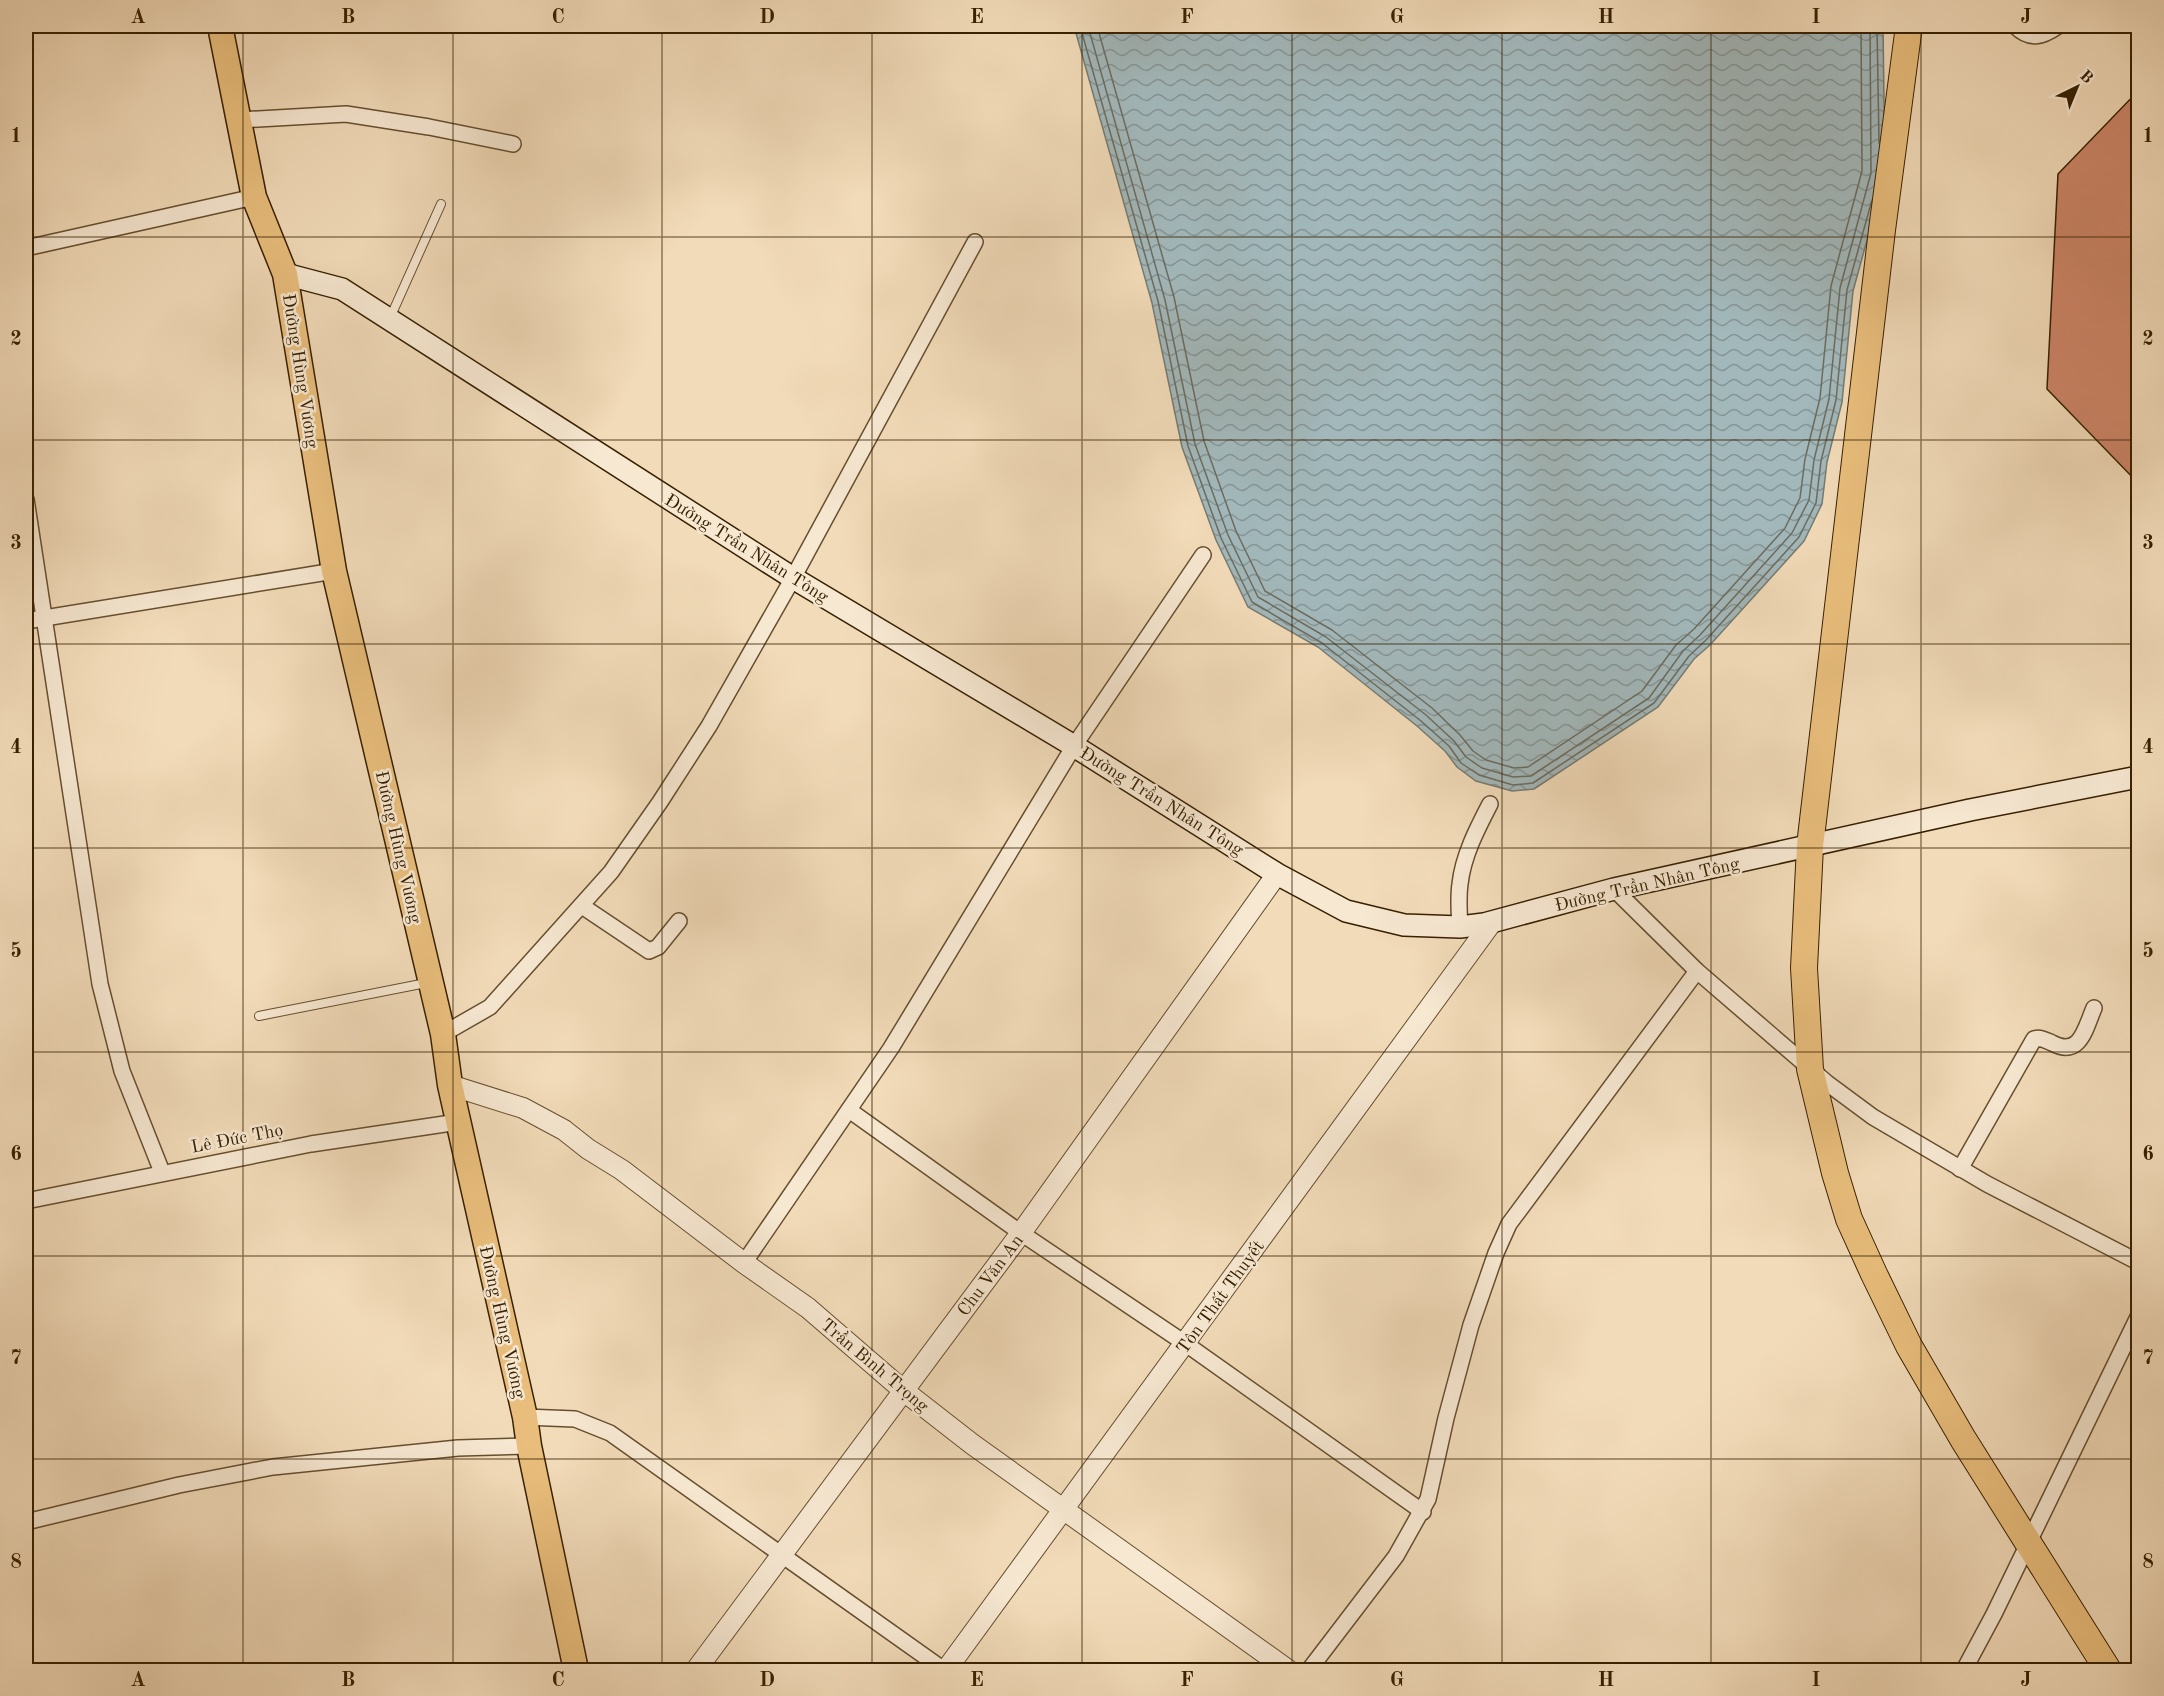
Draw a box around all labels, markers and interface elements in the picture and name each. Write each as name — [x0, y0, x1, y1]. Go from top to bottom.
text: A — [130, 8, 146, 28]
text: B — [341, 8, 355, 28]
text: C — [551, 8, 565, 28]
text: D — [759, 8, 775, 28]
text: E — [970, 8, 984, 28]
text: F — [1180, 8, 1194, 28]
text: G — [1390, 8, 1404, 28]
text: H — [1598, 8, 1614, 28]
text: I — [1812, 8, 1820, 28]
text: J — [2021, 8, 2032, 28]
north arrow — [2047, 57, 2107, 117]
text: B — [2076, 68, 2095, 87]
text: 1 — [10, 127, 22, 147]
text: 1 — [2142, 127, 2154, 147]
street label: Đường Hùng Vương — [279, 293, 321, 450]
text: 2 — [10, 330, 22, 350]
text: 2 — [2142, 330, 2154, 350]
street label: Đường Trần Nhân Tông — [661, 489, 833, 607]
text: 3 — [10, 534, 22, 554]
text: 3 — [2142, 534, 2154, 554]
text: 4 — [10, 738, 22, 758]
text: 4 — [2142, 738, 2154, 758]
street label: Đường Trần Nhân Tông — [1076, 742, 1248, 860]
street label: Đường Hùng Vương — [372, 769, 424, 926]
street label: Đường Trần Nhân Tông — [1552, 852, 1742, 915]
text: 5 — [10, 941, 22, 962]
text: 5 — [2142, 941, 2154, 962]
street label: Lê Đức Thọ — [190, 1121, 285, 1157]
text: 6 — [10, 1145, 22, 1165]
text: 6 — [2142, 1145, 2154, 1165]
street label: Chu Văn An — [955, 1231, 1027, 1320]
street label: Tôn Thất Thuyết — [1173, 1237, 1268, 1358]
street label: Đường Hùng Vương — [476, 1244, 528, 1401]
street label: Trần Bình Trọng — [817, 1313, 934, 1416]
text: 7 — [10, 1349, 22, 1369]
text: 7 — [2142, 1349, 2154, 1369]
text: 8 — [10, 1553, 22, 1573]
text: 8 — [2142, 1553, 2154, 1573]
text: A — [130, 1671, 146, 1691]
text: B — [341, 1671, 355, 1691]
text: C — [551, 1671, 565, 1691]
text: D — [759, 1671, 775, 1691]
text: E — [970, 1671, 984, 1691]
text: F — [1180, 1671, 1194, 1691]
text: G — [1390, 1671, 1404, 1691]
text: H — [1598, 1671, 1614, 1691]
text: I — [1812, 1671, 1820, 1691]
text: J — [2021, 1671, 2032, 1691]

